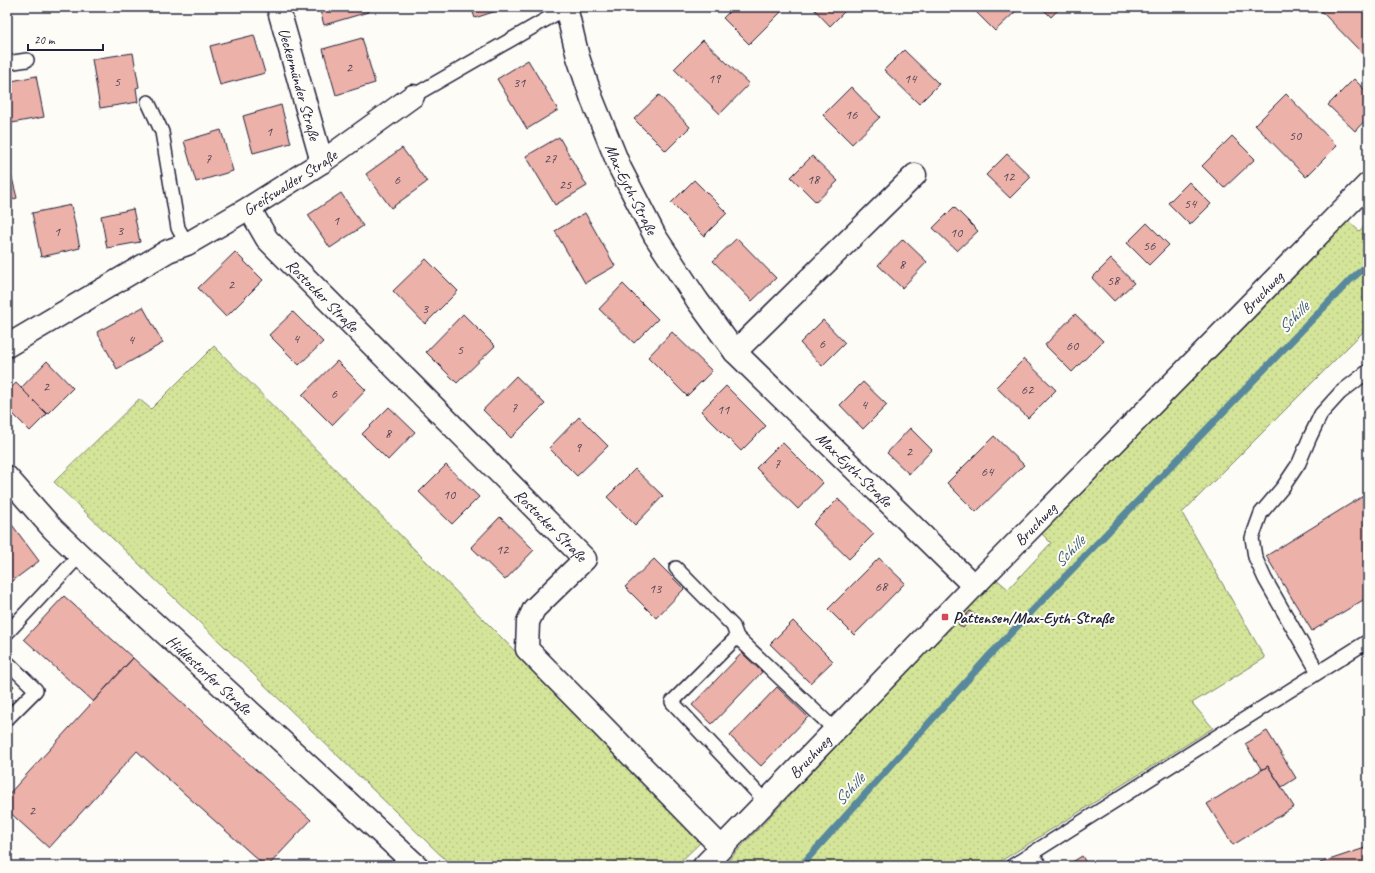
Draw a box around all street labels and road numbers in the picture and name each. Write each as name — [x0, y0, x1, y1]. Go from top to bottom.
street label: Ueckermünder Straße — [273, 26, 325, 144]
street label: Max-Eyth-Straße — [600, 141, 662, 240]
street label: Greifswalder Straße — [240, 145, 343, 220]
street label: Rostocker Straße — [282, 255, 364, 338]
street label: Bruchweg — [1237, 267, 1289, 319]
street label: Max-Eyth-Straße — [812, 428, 897, 513]
street label: Rostocker Straße — [510, 485, 592, 568]
street label: Bruchweg — [1010, 498, 1062, 550]
street label: Hiddestorfer Straße — [162, 631, 257, 721]
street label: Bruchweg — [785, 731, 836, 783]

